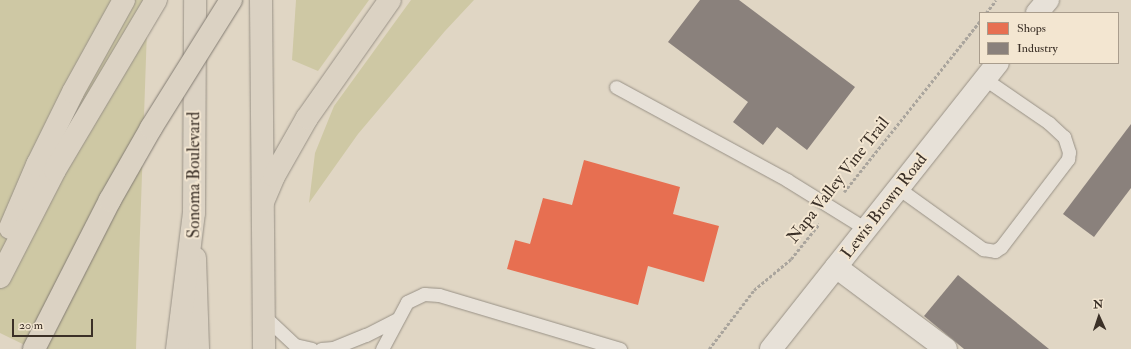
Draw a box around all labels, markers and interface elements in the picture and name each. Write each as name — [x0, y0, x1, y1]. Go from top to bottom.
legend — [979, 12, 1119, 64]
text: Shops — [1017, 21, 1046, 36]
text: Industry — [1017, 41, 1058, 56]
street label: Sonoma Boulevard — [184, 112, 204, 238]
street label: Napa Valley Vine Trail — [782, 113, 894, 247]
street label: Lewis Brown Road — [837, 149, 931, 263]
north arrow — [1079, 297, 1119, 337]
text: N — [1093, 298, 1104, 311]
scale bar — [14, 311, 95, 337]
text: 20 m — [19, 318, 43, 333]

